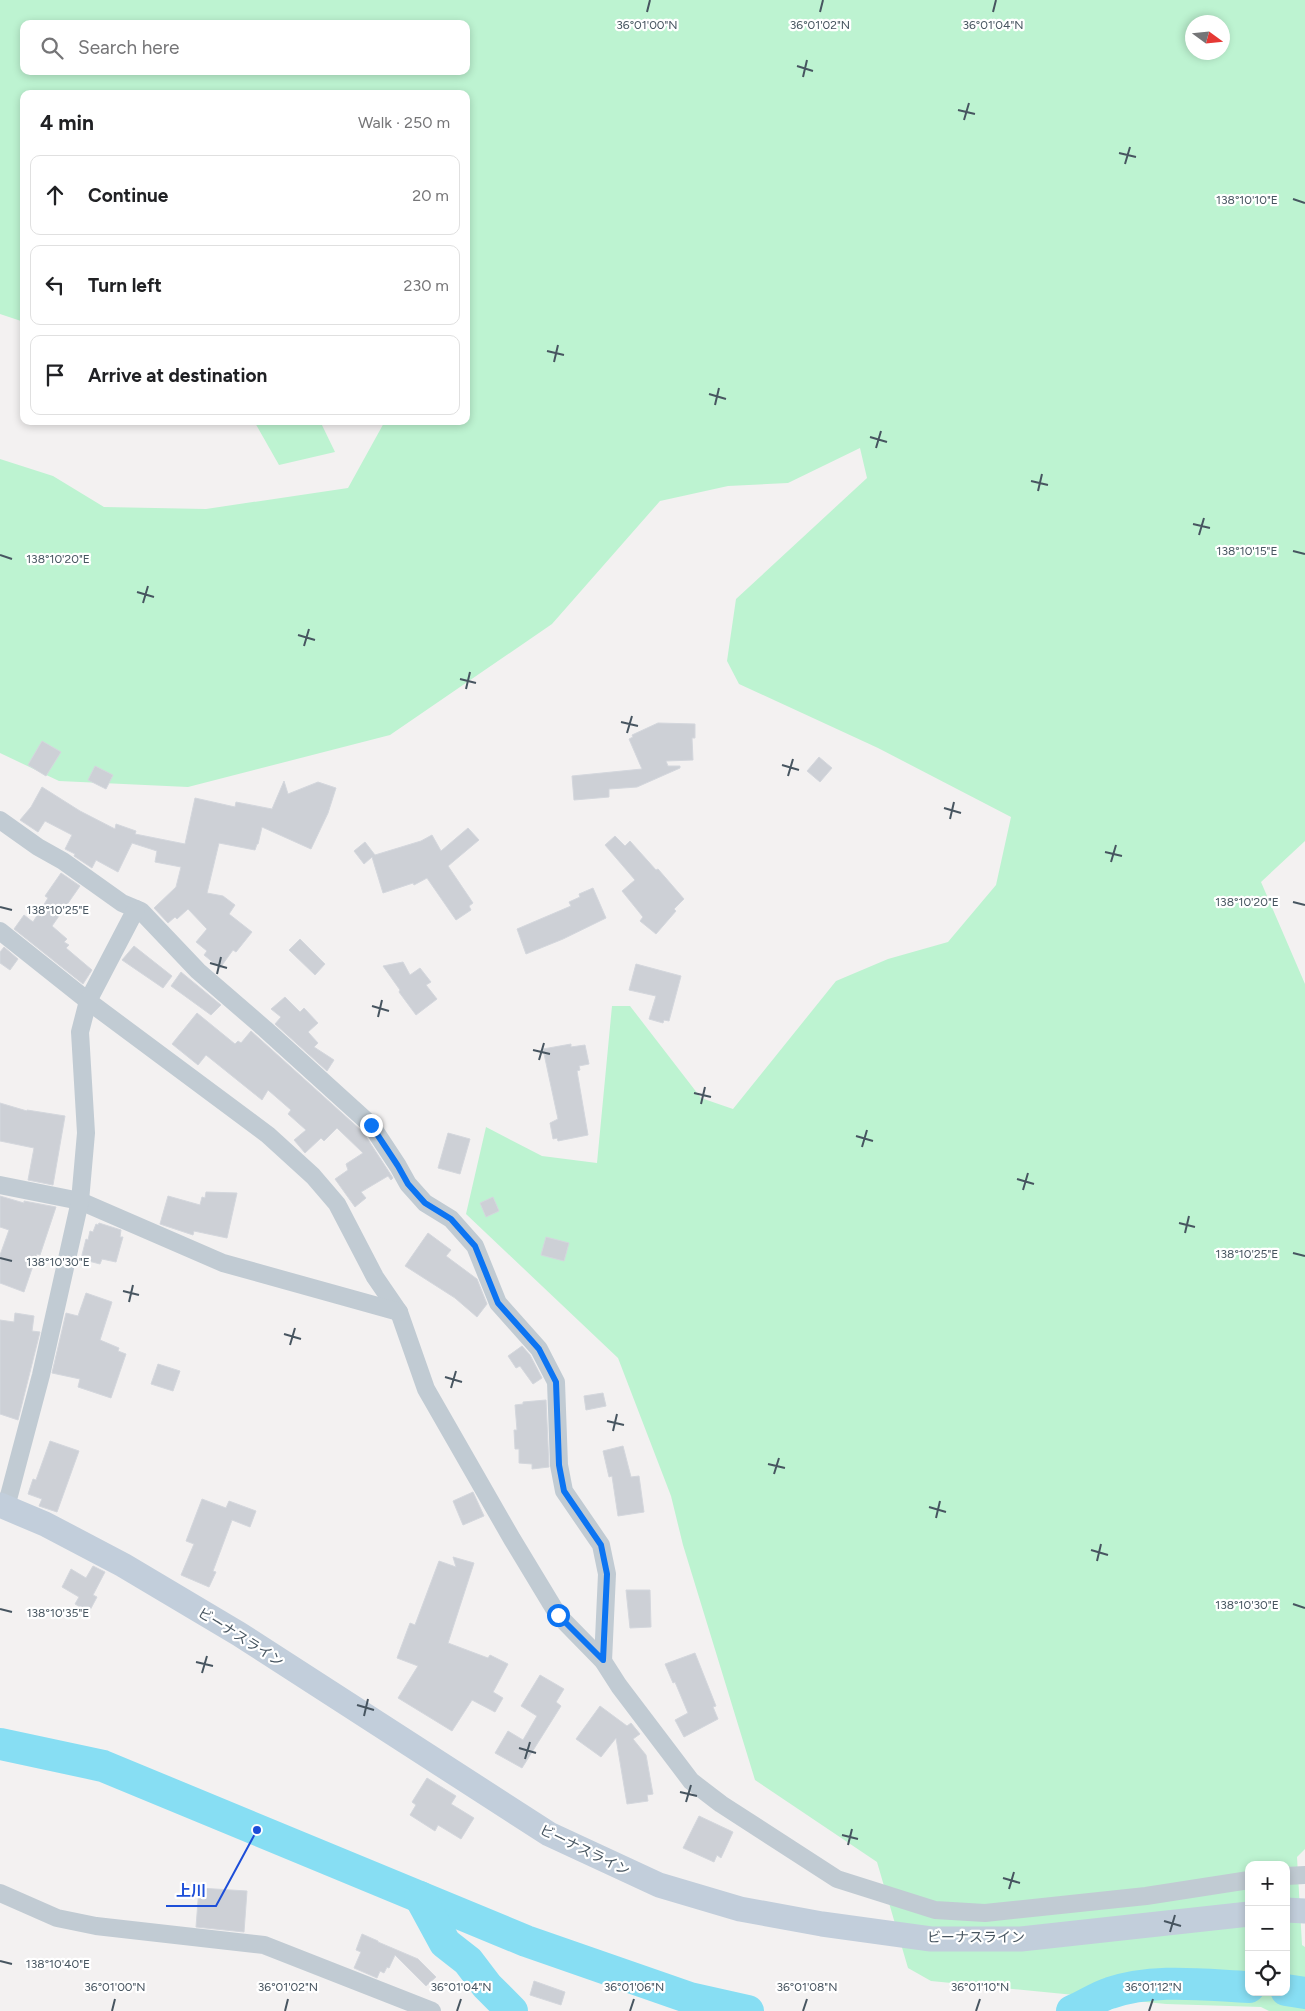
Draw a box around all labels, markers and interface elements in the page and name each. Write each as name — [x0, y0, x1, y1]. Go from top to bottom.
north arrow — [1185, 15, 1230, 60]
text: 36°01'00"N — [616, 18, 678, 32]
text: 36°01'02"N — [790, 18, 850, 32]
text: 36°01'04"N — [962, 18, 1024, 32]
search box — [20, 20, 470, 75]
icon: search — [38, 34, 66, 62]
text: Search here — [78, 36, 180, 59]
text: 4 min — [40, 110, 94, 135]
text: Walk · 250 m — [358, 113, 450, 132]
icon: ahead — [41, 181, 69, 209]
text: Continue — [88, 184, 168, 207]
text: 20 m — [412, 186, 449, 205]
text: 138°10'10"E — [1216, 193, 1278, 207]
icon: left — [41, 271, 69, 299]
text: Turn left — [88, 274, 162, 297]
text: 230 m — [404, 276, 449, 295]
icon: arrive — [41, 361, 69, 389]
text: Arrive at destination — [88, 364, 267, 387]
text: 138°10'15"E — [1216, 544, 1278, 558]
text: 138°10'20"E — [26, 552, 90, 566]
text: 138°10'20"E — [1215, 895, 1279, 909]
text: 138°10'25"E — [27, 903, 89, 917]
route end — [360, 1114, 383, 1137]
text: 138°10'25"E — [1216, 1247, 1278, 1261]
text: 138°10'30"E — [26, 1255, 90, 1269]
text: 138°10'30"E — [1215, 1598, 1279, 1612]
street label: ビーナスライン — [195, 1604, 287, 1671]
route start — [547, 1604, 570, 1627]
text: 138°10'35"E — [27, 1606, 89, 1620]
street label: ビーナスライン — [537, 1821, 633, 1880]
map controls — [1245, 1861, 1290, 1996]
button: + — [1245, 1861, 1290, 1906]
callout: 上川 — [166, 1876, 216, 1906]
text: 上川 — [176, 1882, 206, 1900]
button: − — [1245, 1906, 1290, 1951]
street label: ビーナスライン — [927, 1929, 1025, 1946]
button: locate — [1245, 1951, 1290, 1996]
text: 138°10'40"E — [26, 1957, 90, 1971]
text: 36°01'00"N — [84, 1980, 146, 1994]
text: 36°01'02"N — [258, 1980, 318, 1994]
text: 36°01'04"N — [430, 1980, 492, 1994]
text: 36°01'06"N — [604, 1980, 664, 1994]
text: 36°01'08"N — [777, 1980, 838, 1994]
text: 36°01'10"N — [951, 1980, 1009, 1994]
text: 36°01'12"N — [1124, 1980, 1182, 1994]

